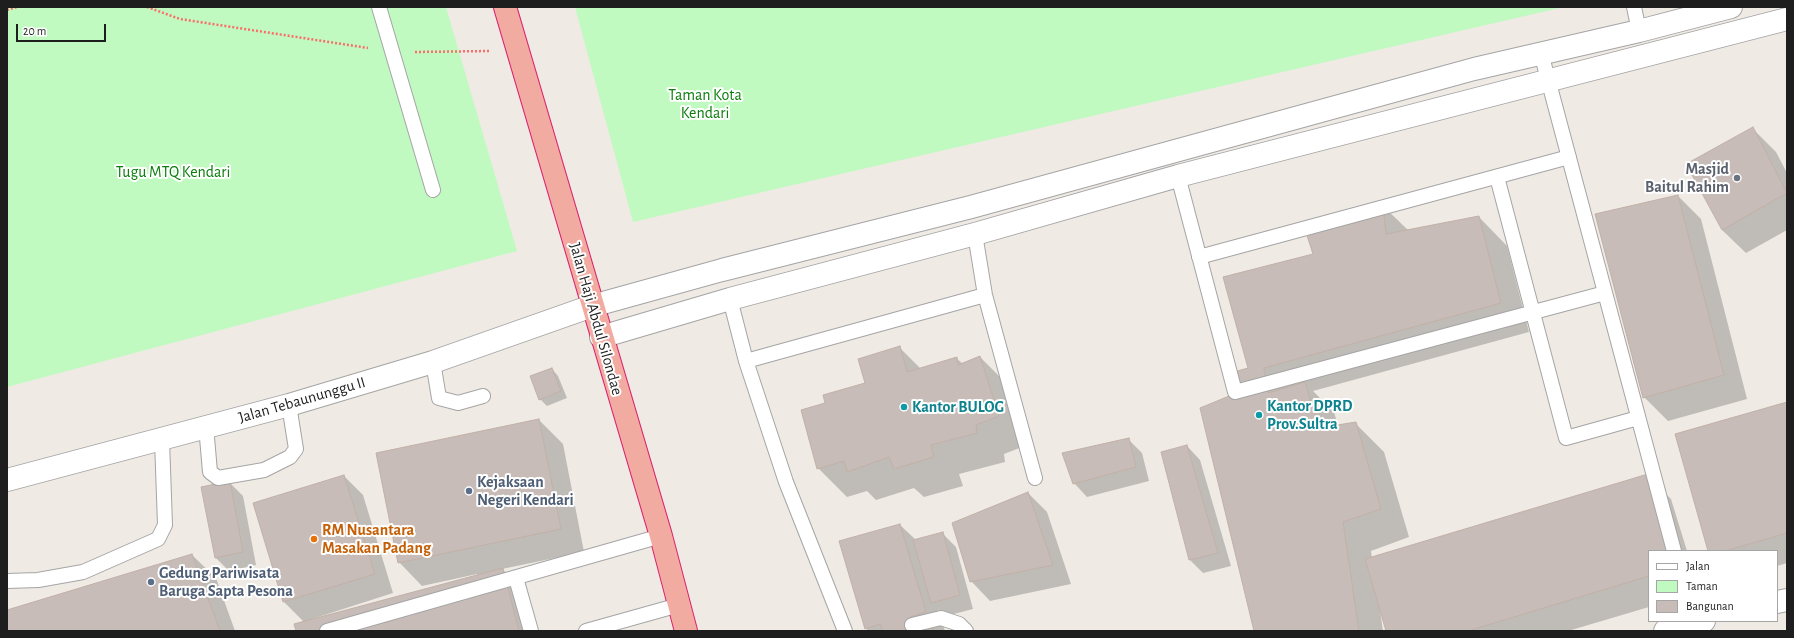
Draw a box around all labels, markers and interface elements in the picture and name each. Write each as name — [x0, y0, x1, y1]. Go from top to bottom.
scale bar — [18, 16, 108, 42]
text: 20 m — [23, 25, 46, 37]
park label: Taman Kota Kendari — [668, 85, 742, 123]
place label: Masjid Baitul Rahim — [1645, 159, 1729, 197]
park label: Tugu MTQ Kendari — [116, 162, 230, 182]
marker: Masjid Baitul Rahim — [1732, 173, 1742, 183]
street label: Jalan Haji Abdul Silondae — [565, 241, 627, 397]
street label: Jalan Tebaununggu II — [236, 373, 368, 427]
place label: Kantor DPRD Prov.Sultra — [1267, 396, 1353, 434]
place label: Kantor BULOG — [912, 397, 1004, 417]
marker: Kantor BULOG — [899, 402, 909, 412]
marker: Kantor DPRD Prov.Sultra — [1254, 410, 1264, 420]
place label: Kejaksaan Negeri Kendari — [477, 472, 574, 510]
marker: Kejaksaan Negeri Kendari — [464, 486, 474, 496]
place label: RM Nusantara Masakan Padang — [322, 520, 431, 558]
marker: RM Nusantara Masakan Padang — [309, 534, 319, 544]
legend — [1648, 550, 1778, 622]
text: Jalan — [1686, 560, 1710, 572]
place label: Gedung Pariwisata Baruga Sapta Pesona — [159, 563, 293, 601]
marker: Gedung Pariwisata Baruga Sapta Pesona — [146, 577, 156, 587]
text: Taman — [1686, 580, 1718, 592]
text: Bangunan — [1686, 600, 1734, 612]

